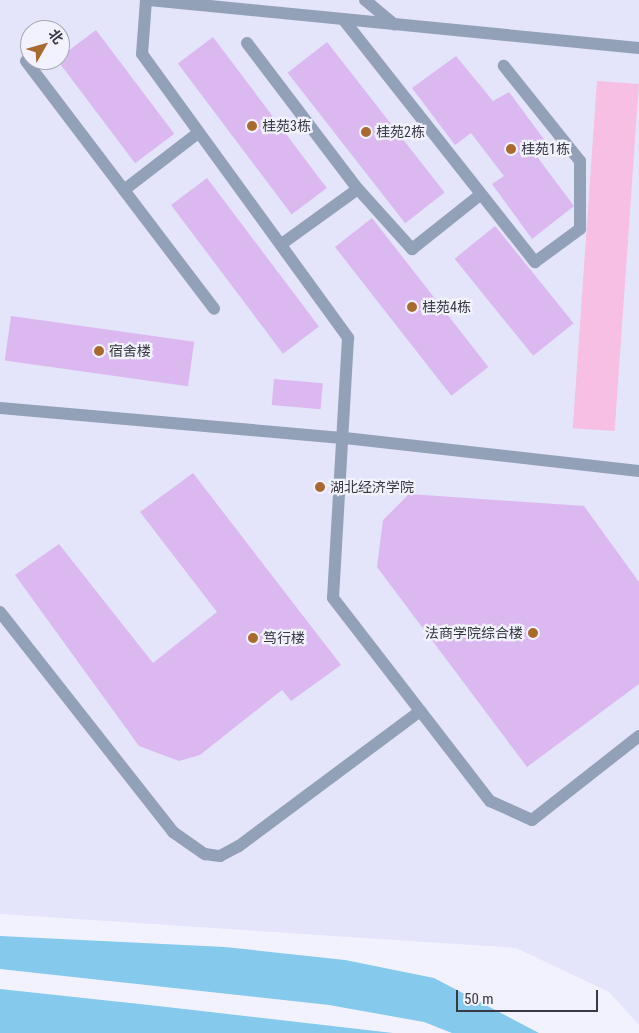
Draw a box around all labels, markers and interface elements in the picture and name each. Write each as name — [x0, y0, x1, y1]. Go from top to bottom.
north arrow — [20, 20, 70, 70]
text: 北 — [45, 26, 67, 47]
place label: 桂苑3栋 — [262, 118, 311, 134]
marker: 桂苑3栋 — [246, 120, 258, 132]
place label: 桂苑2栋 — [376, 124, 425, 140]
marker: 桂苑2栋 — [360, 126, 372, 138]
place label: 桂苑1栋 — [521, 141, 570, 157]
marker: 桂苑1栋 — [505, 143, 517, 155]
place label: 桂苑4栋 — [422, 299, 471, 315]
marker: 桂苑4栋 — [406, 301, 418, 313]
place label: 宿舍楼 — [109, 343, 151, 359]
marker: 宿舍楼 — [93, 345, 105, 357]
place label: 湖北经济学院 — [330, 479, 414, 495]
marker: 湖北经济学院 — [314, 481, 326, 493]
place label: 法商学院综合楼 — [425, 625, 523, 641]
marker: 法商学院综合楼 — [527, 627, 539, 639]
place label: 笃行楼 — [263, 630, 305, 646]
marker: 笃行楼 — [247, 632, 259, 644]
scale bar — [459, 980, 602, 1012]
text: 50 m — [464, 990, 494, 1008]

